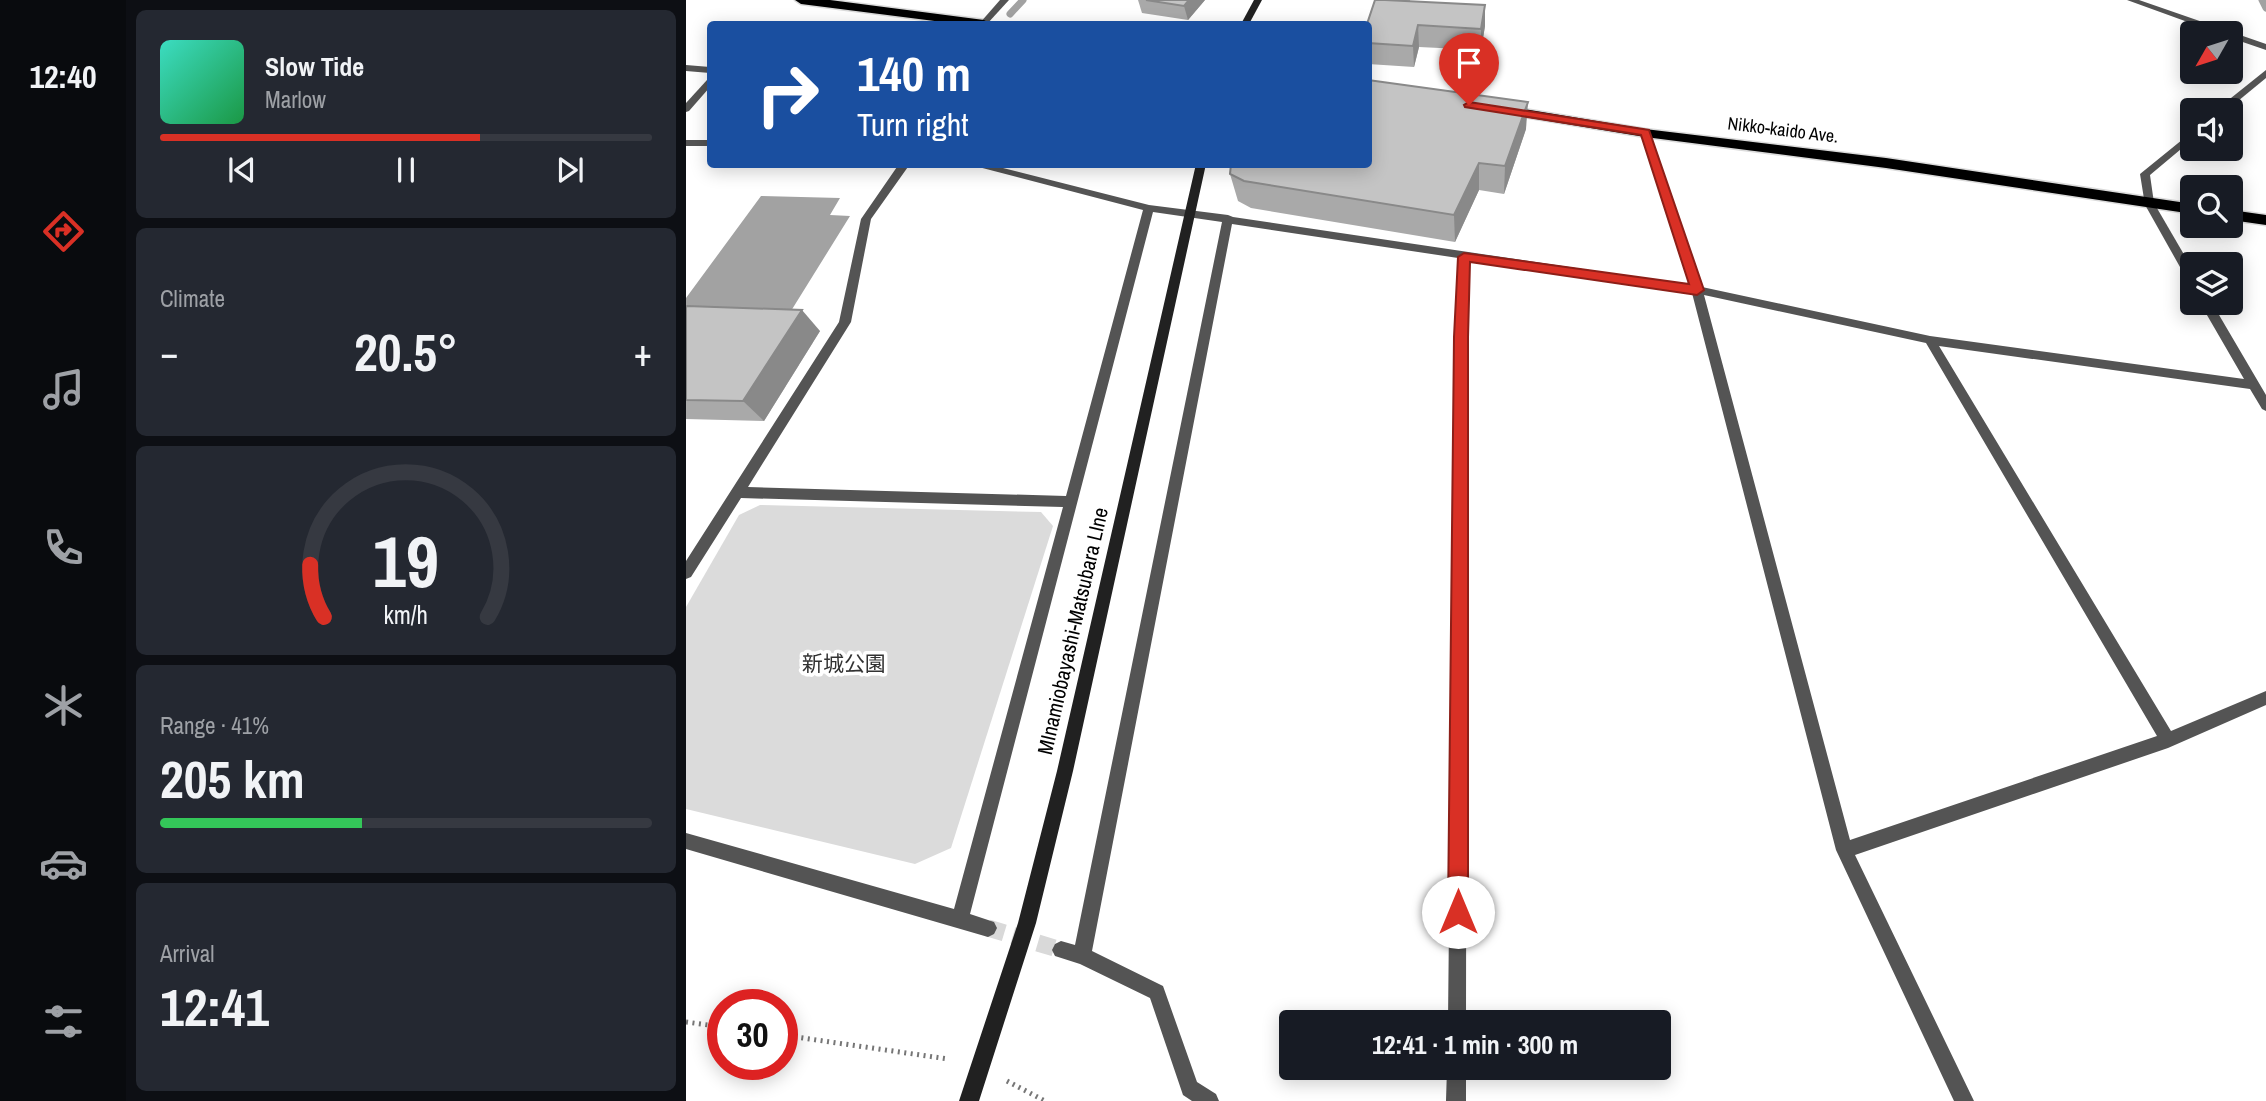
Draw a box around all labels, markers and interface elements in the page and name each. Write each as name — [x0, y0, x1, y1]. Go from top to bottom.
north arrow — [2180, 21, 2244, 84]
map controls — [2180, 21, 2243, 315]
pin — [1439, 33, 1499, 105]
text: 140 m — [857, 40, 971, 106]
icon: arrive — [1450, 44, 1488, 82]
text: Slow Tide — [265, 49, 364, 84]
icon: right — [742, 49, 833, 140]
text: 12:40 — [29, 55, 97, 98]
text: Marlow — [265, 84, 326, 115]
button: sound — [2180, 98, 2243, 161]
text: Turn right — [857, 103, 969, 146]
street label: Nikko-kaido Ave. — [1726, 110, 1840, 149]
icon: previous — [223, 151, 261, 189]
icon: pause — [387, 151, 425, 189]
icon: next — [551, 151, 589, 189]
button: search — [2180, 175, 2243, 238]
icon: directions — [39, 207, 88, 256]
button: layers — [2180, 252, 2243, 315]
text: Climate — [160, 283, 225, 314]
text: 20.5° — [354, 317, 458, 387]
text: − — [160, 327, 178, 378]
text: + — [634, 327, 652, 378]
icon: music — [39, 365, 88, 414]
street label: MInamiobayashi-Matsubara LIne — [1030, 505, 1115, 757]
text: 19 — [373, 512, 439, 610]
icon: phone — [39, 523, 88, 572]
text: km/h — [384, 597, 428, 631]
park label: 新城公園 — [802, 649, 886, 678]
icon: climate — [39, 681, 88, 730]
text: Range · 41% — [160, 710, 269, 741]
text: 205 km — [160, 744, 305, 814]
icon: car — [39, 839, 88, 888]
position arrow — [1421, 875, 1495, 949]
text: Arrival — [160, 938, 215, 969]
text: 12:41 — [160, 972, 269, 1042]
speed limit sign: 30 — [707, 989, 798, 1080]
icon: filters — [39, 997, 88, 1046]
text: 12:41 · 1 min · 300 m — [1372, 1027, 1578, 1062]

